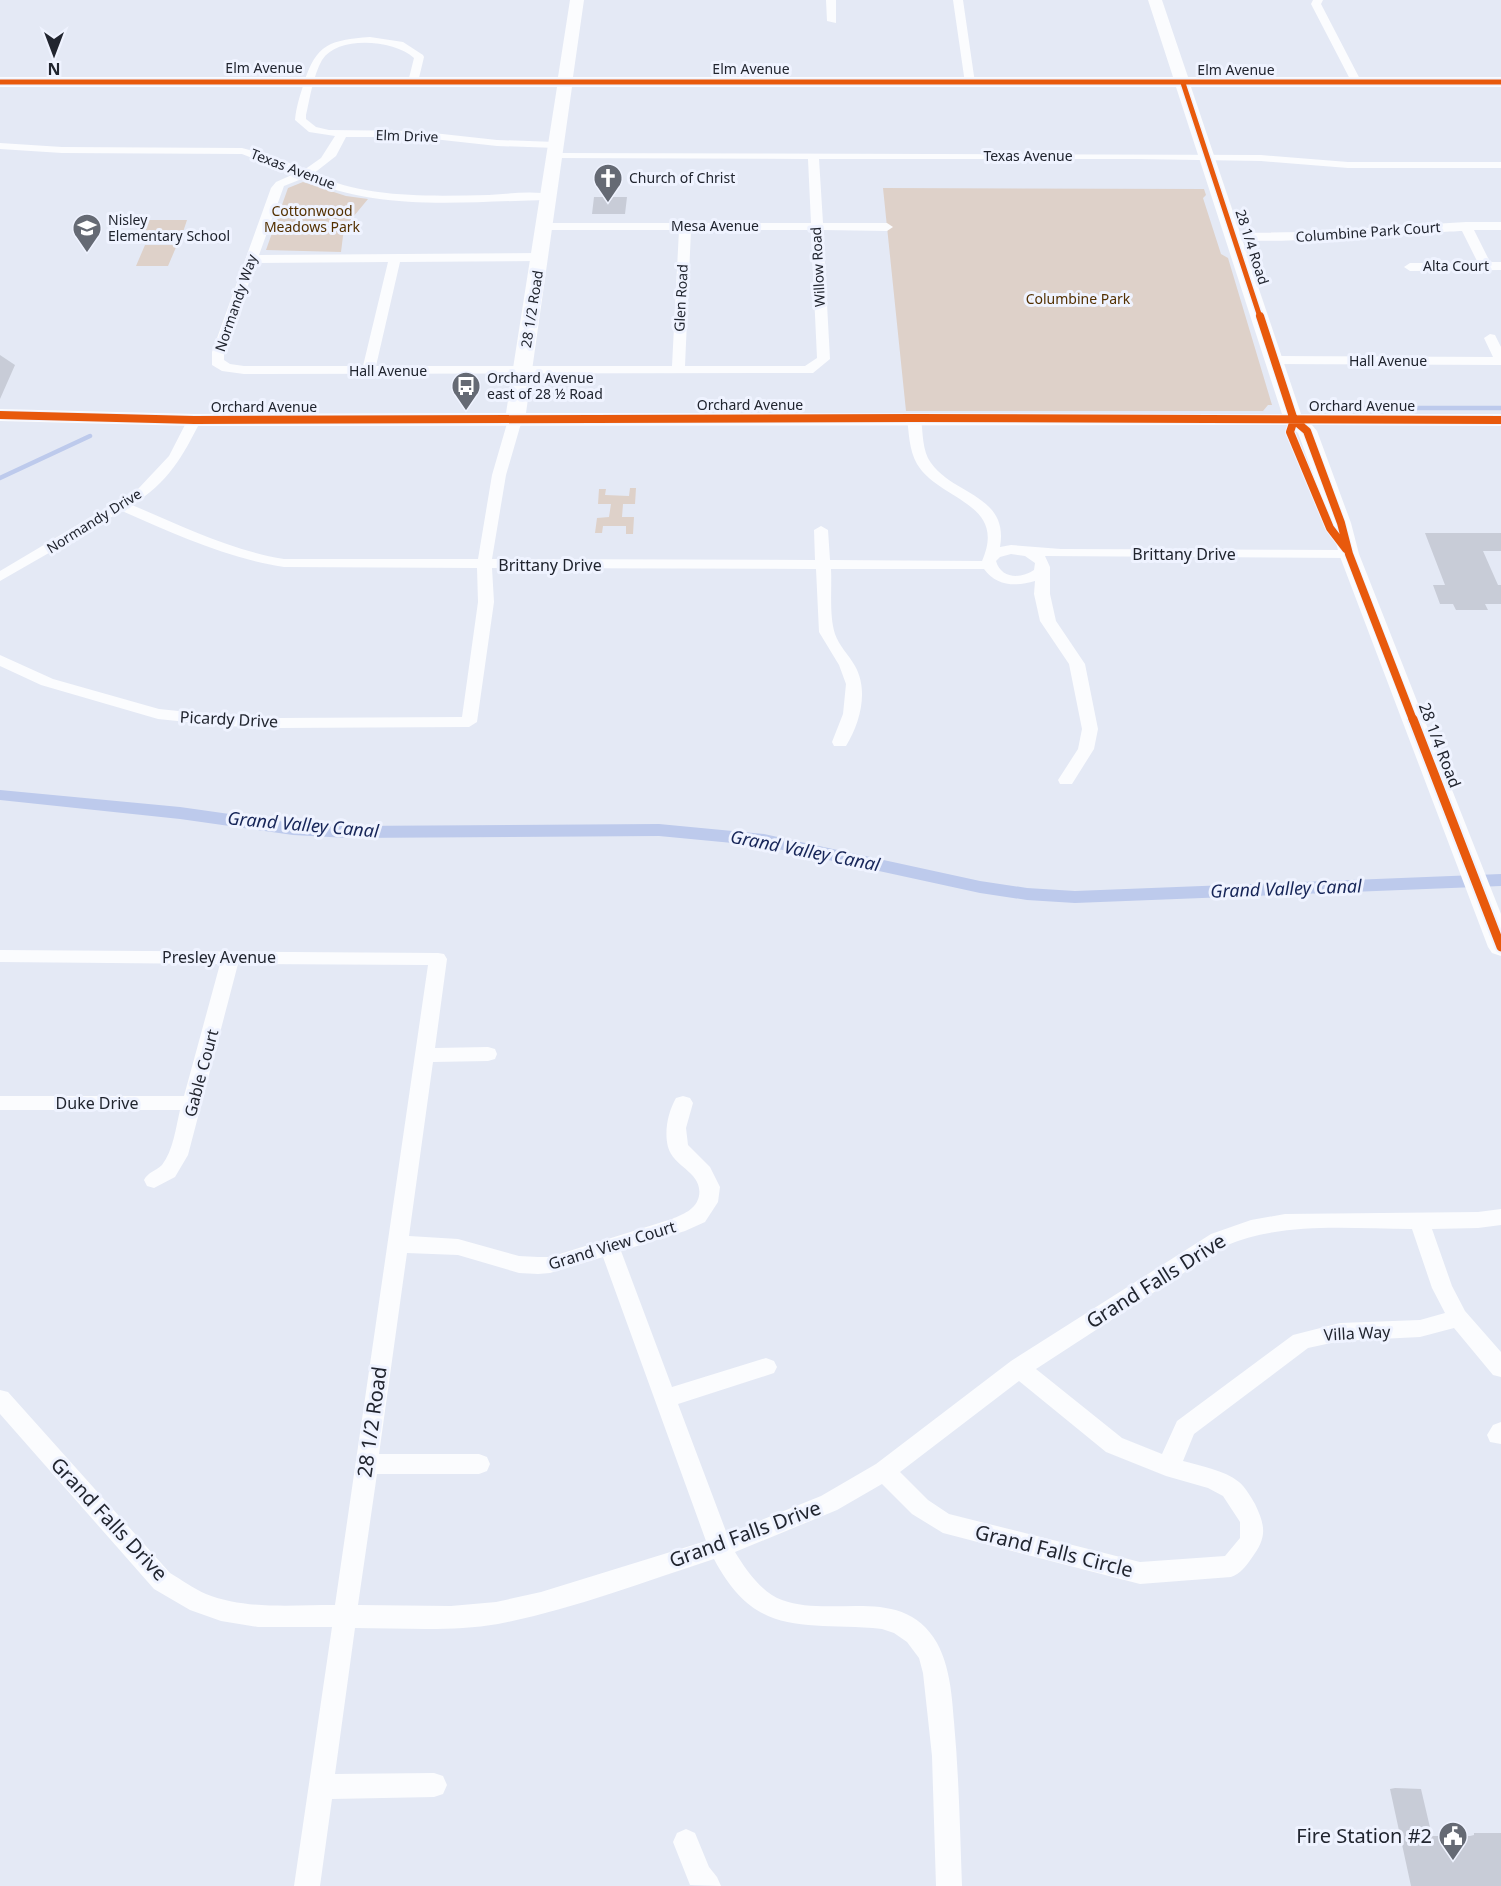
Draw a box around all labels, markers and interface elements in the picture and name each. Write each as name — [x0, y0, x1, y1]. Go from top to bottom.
north arrow — [24, 24, 84, 84]
text: N — [47, 58, 61, 80]
street label: Elm Avenue — [225, 58, 303, 77]
street label: Elm Avenue — [712, 59, 790, 78]
street label: Elm Avenue — [1197, 60, 1275, 79]
street label: Elm Drive — [375, 125, 439, 146]
street label: Texas Avenue — [248, 144, 338, 193]
street label: Texas Avenue — [983, 146, 1073, 165]
church icon: Church of Christ — [592, 162, 624, 204]
place label: Church of Christ — [629, 168, 735, 187]
park label: Cottonwood Meadows Park — [264, 201, 361, 236]
street label: 28 1/4 Road — [1231, 207, 1274, 287]
place label: Nisley Elementary School — [108, 210, 230, 245]
school or university icon: Nisley Elementary School — [71, 212, 103, 254]
street label: Mesa Avenue — [671, 216, 759, 235]
street label: Columbine Park Court — [1295, 217, 1441, 246]
street label: Willow Road — [806, 226, 829, 308]
street label: Normandy Way — [210, 251, 261, 354]
street label: Alta Court — [1423, 256, 1489, 275]
street label: Glen Road — [669, 264, 692, 332]
street label: 28 1/2 Road — [516, 269, 547, 349]
park label: Columbine Park — [1026, 289, 1131, 308]
street label: Hall Avenue — [1349, 351, 1427, 370]
street label: Hall Avenue — [349, 361, 427, 380]
place label: Orchard Avenue east of 28 ½ Road — [487, 368, 603, 403]
bus stop icon: Orchard Avenue east of 28 ½ Road — [450, 370, 482, 412]
street label: Orchard Avenue — [697, 395, 803, 414]
street label: Orchard Avenue — [1309, 396, 1415, 415]
street label: Orchard Avenue — [211, 397, 317, 416]
street label: Normandy Drive — [43, 484, 145, 557]
street label: Brittany Drive — [1132, 543, 1236, 565]
street label: Brittany Drive — [498, 554, 602, 576]
street label: 28 1/4 Road — [1414, 699, 1466, 791]
street label: Picardy Drive — [179, 705, 279, 733]
water label: Grand Valley Canal — [227, 805, 380, 843]
water label: Grand Valley Canal — [728, 824, 882, 876]
water label: Grand Valley Canal — [1210, 873, 1363, 903]
street label: Presley Avenue — [162, 946, 276, 968]
street label: Gable Court — [179, 1027, 223, 1119]
street label: Duke Drive — [56, 1092, 138, 1114]
street label: Grand View Court — [546, 1215, 679, 1275]
street label: Grand Falls Drive — [1081, 1227, 1231, 1334]
street label: Villa Way — [1323, 1320, 1392, 1346]
street label: 28 1/2 Road — [350, 1365, 393, 1479]
street label: Grand Falls Drive — [45, 1451, 174, 1586]
street label: Grand Falls Drive — [665, 1494, 824, 1574]
street label: Grand Falls Circle — [972, 1518, 1136, 1583]
public building icon: Fire Station #2 — [1437, 1820, 1469, 1862]
place label: Fire Station #2 — [1296, 1822, 1432, 1849]

